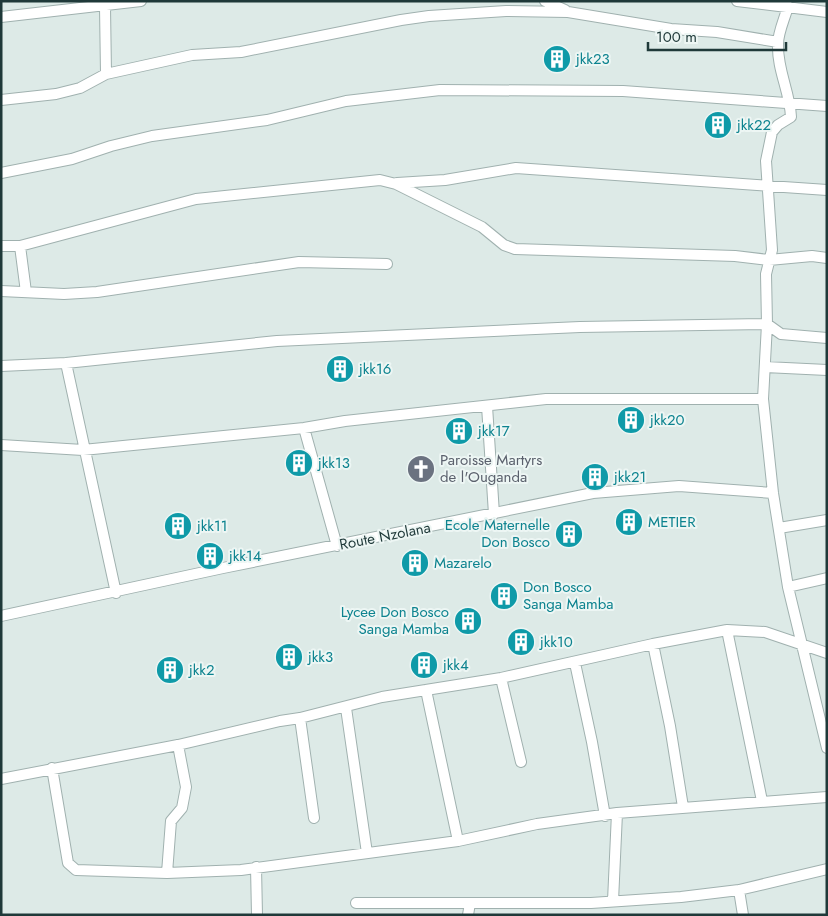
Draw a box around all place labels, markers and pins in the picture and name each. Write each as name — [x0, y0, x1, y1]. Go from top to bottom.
building icon: jkk23 — [542, 44, 572, 74]
place label: jkk23 — [575, 48, 610, 70]
building icon: jkk22 — [703, 110, 733, 140]
place label: jkk22 — [736, 114, 771, 136]
building icon: jkk16 — [325, 354, 355, 384]
place label: jkk16 — [358, 358, 391, 380]
building icon: jkk20 — [616, 405, 646, 435]
place label: jkk20 — [649, 409, 685, 431]
building icon: jkk17 — [444, 416, 474, 446]
place label: jkk17 — [477, 420, 510, 442]
building icon: jkk13 — [284, 448, 314, 478]
place label: Paroisse Martyrs de l'Ouganda — [440, 449, 542, 488]
place label: jkk13 — [317, 452, 350, 474]
church icon: Paroisse Martyrs de l'Ouganda — [406, 454, 436, 484]
building icon: jkk21 — [580, 462, 610, 492]
place label: jkk21 — [613, 466, 646, 488]
building icon: METIER — [614, 507, 644, 537]
building icon: jkk11 — [163, 511, 193, 541]
place label: METIER — [648, 511, 696, 533]
place label: Ecole Maternelle Don Bosco — [445, 514, 550, 553]
place label: jkk11 — [196, 515, 227, 537]
building icon: Ecole Maternelle Don Bosco — [554, 519, 584, 549]
building icon: jkk14 — [195, 541, 225, 571]
place label: jkk14 — [228, 545, 262, 567]
building icon: Mazarelo — [400, 548, 430, 578]
place label: Mazarelo — [434, 552, 492, 574]
place label: Don Bosco Sanga Mamba — [523, 576, 613, 615]
building icon: Don Bosco Sanga Mamba — [489, 581, 519, 611]
place label: Lycee Don Bosco Sanga Mamba — [341, 601, 449, 640]
building icon: Lycee Don Bosco Sanga Mamba — [453, 606, 483, 636]
building icon: jkk10 — [506, 627, 536, 657]
place label: jkk10 — [539, 631, 573, 653]
building icon: jkk3 — [274, 642, 304, 672]
place label: jkk3 — [307, 646, 333, 668]
building icon: jkk4 — [409, 650, 439, 680]
place label: jkk4 — [442, 654, 469, 676]
building icon: jkk2 — [155, 655, 185, 685]
place label: jkk2 — [188, 659, 215, 681]

